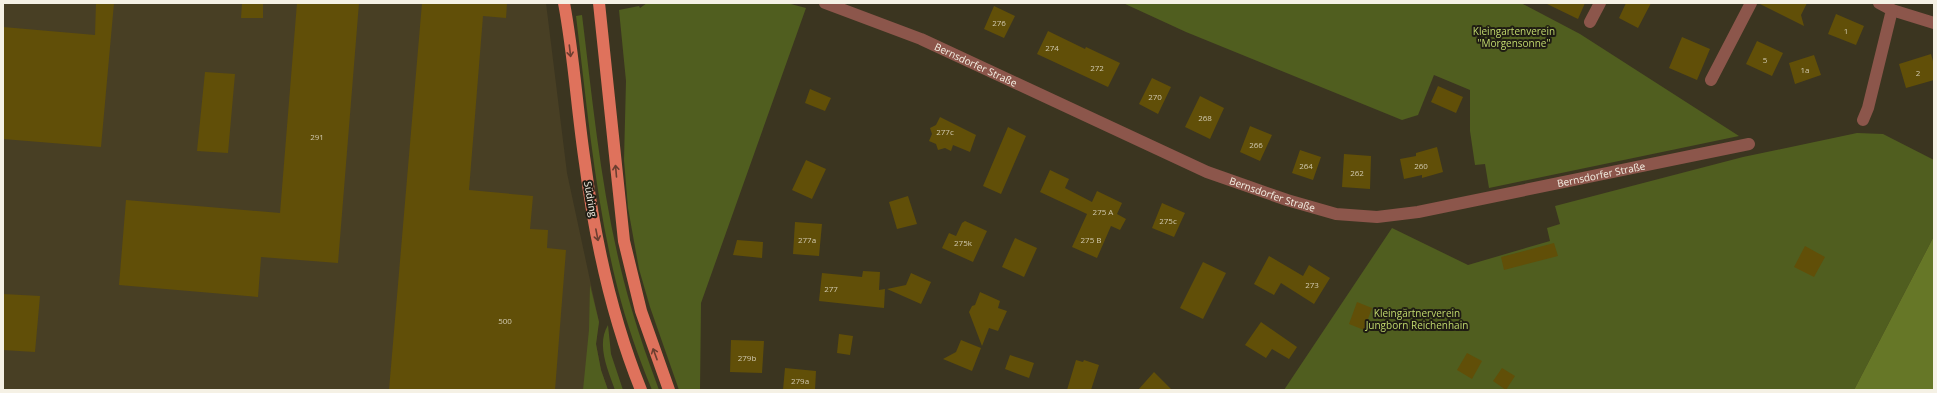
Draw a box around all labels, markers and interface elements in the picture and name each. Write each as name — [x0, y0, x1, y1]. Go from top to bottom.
house number: 276 — [992, 17, 1006, 28]
park label: Kleingartenverein "Morgensonne" — [1473, 24, 1555, 50]
house number: 1 — [1844, 25, 1848, 36]
street label: Bernsdorfer Straße — [932, 39, 1020, 90]
house number: 274 — [1045, 42, 1059, 53]
one-way arrow — [566, 44, 574, 57]
house number: 5 — [1763, 54, 1768, 65]
house number: 272 — [1090, 62, 1104, 73]
house number: 1a — [1800, 64, 1810, 75]
house number: 2 — [1916, 67, 1921, 78]
house number: 270 — [1148, 91, 1162, 102]
house number: 268 — [1198, 112, 1212, 123]
house number: 277c — [936, 126, 954, 137]
house number: 291 — [310, 131, 324, 142]
house number: 266 — [1249, 139, 1263, 150]
street label: Bernsdorfer Straße — [1556, 158, 1647, 190]
house number: 264 — [1299, 160, 1313, 171]
house number: 260 — [1414, 160, 1428, 171]
one-way arrow — [612, 165, 620, 178]
house number: 262 — [1350, 167, 1364, 178]
street label: Bernsdorfer Straße — [1228, 173, 1317, 215]
street label: Südring — [581, 180, 601, 218]
house number: 275 A — [1093, 206, 1114, 217]
house number: 275c — [1159, 215, 1177, 226]
one-way arrow — [594, 228, 602, 241]
house number: 277a — [798, 234, 816, 245]
house number: 275 B — [1081, 234, 1101, 245]
house number: 275k — [954, 237, 973, 248]
house number: 273 — [1305, 279, 1319, 290]
house number: 277 — [824, 283, 838, 294]
park label: Kleingärtnerverein Jungborn Reichenhain — [1365, 306, 1468, 332]
house number: 500 — [498, 315, 512, 326]
one-way arrow — [650, 348, 658, 360]
house number: 279b — [738, 352, 756, 363]
house number: 279a — [791, 375, 809, 386]

